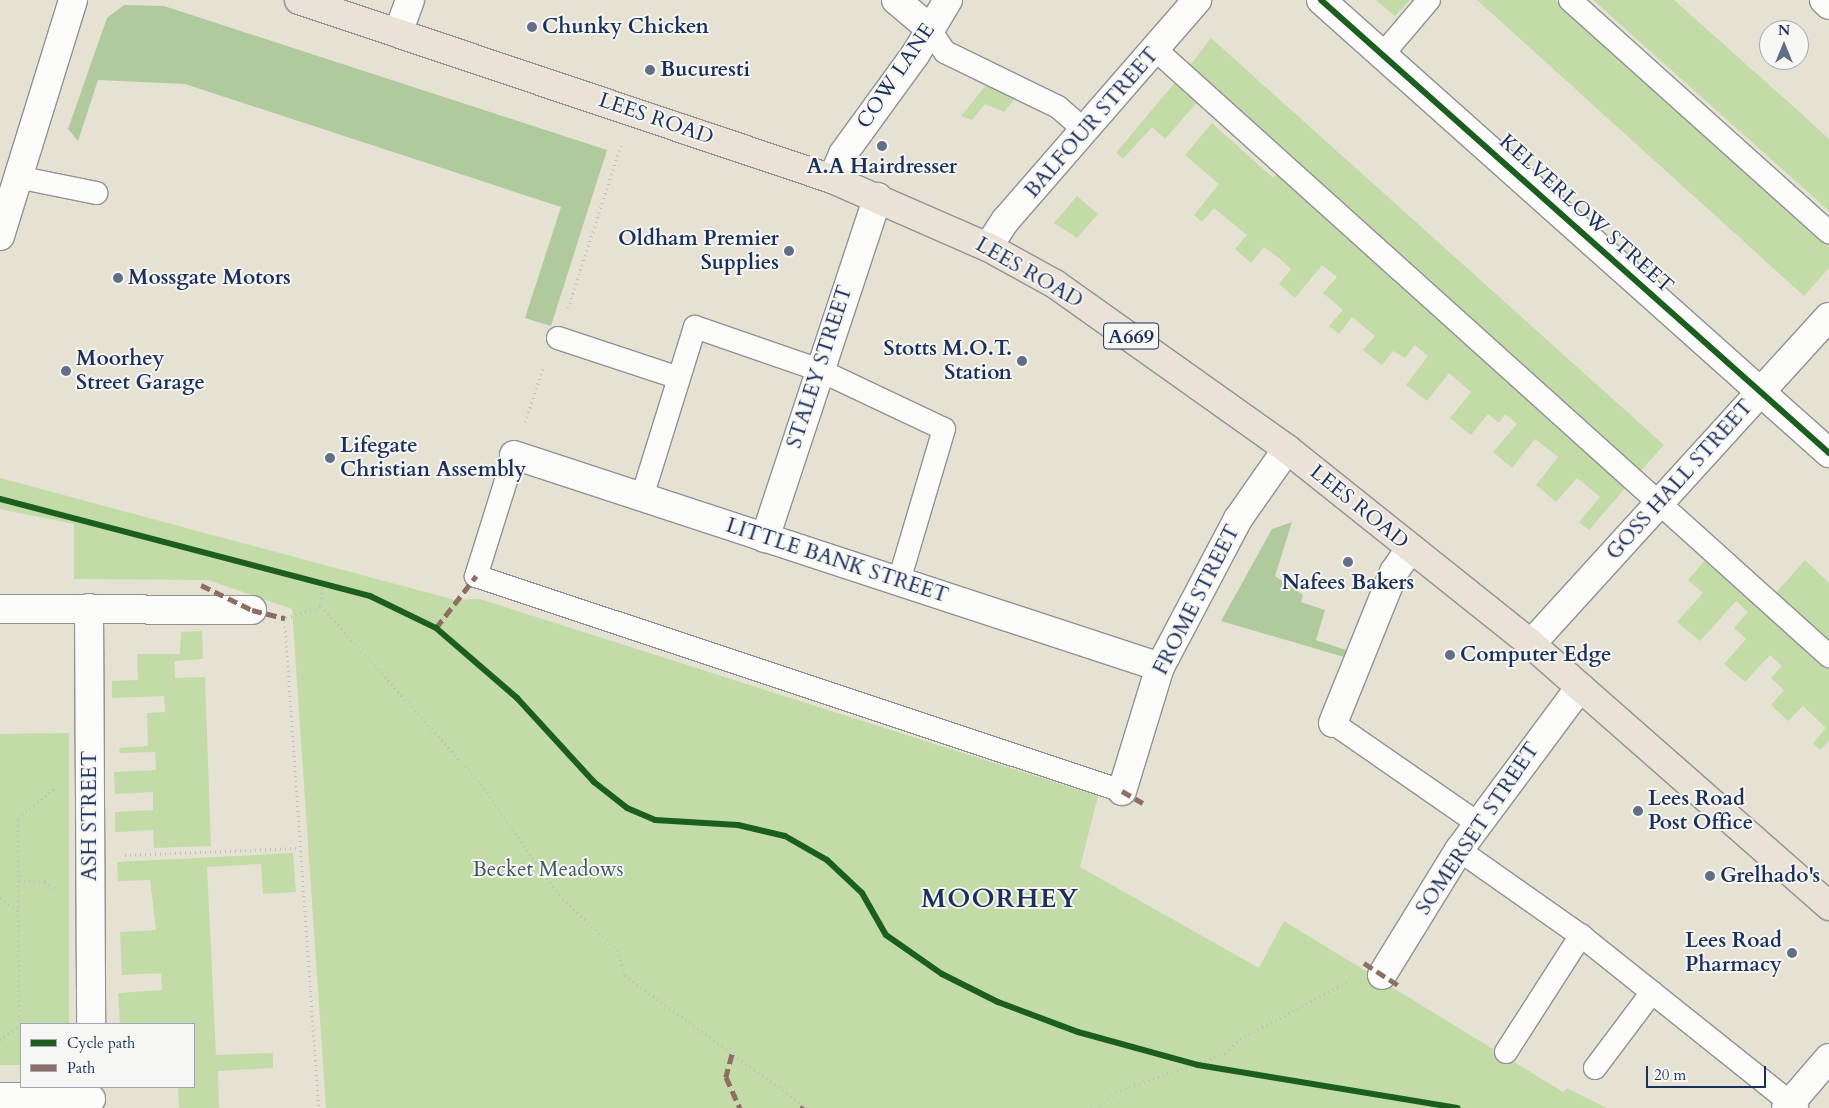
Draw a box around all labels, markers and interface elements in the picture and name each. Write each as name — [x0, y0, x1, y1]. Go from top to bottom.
place label: Chunky Chicken — [542, 14, 709, 40]
street label: COW LANE — [852, 19, 940, 133]
north arrow — [1759, 20, 1809, 70]
marker: Chunky Chicken — [526, 21, 538, 33]
text: N — [1778, 21, 1790, 40]
street label: BALFOUR STREET — [1020, 43, 1164, 203]
place label: Bucuresti — [660, 57, 750, 83]
marker: Bucuresti — [644, 64, 656, 76]
street label: LEES ROAD — [595, 88, 717, 150]
street label: KELVERLOW STREET — [1494, 129, 1678, 299]
marker: A.A Hairdresser — [876, 140, 888, 152]
place label: A.A Hairdresser — [807, 154, 957, 180]
place label: Oldham Premier Supplies — [618, 226, 779, 276]
street label: LEES ROAD — [971, 232, 1087, 314]
marker: Oldham Premier Supplies — [783, 245, 795, 257]
place label: Mossgate Motors — [128, 265, 291, 291]
marker: Mossgate Motors — [112, 272, 124, 284]
street label: STALEY STREET — [782, 282, 858, 452]
road number: A669 — [1102, 318, 1160, 354]
place label: Stotts M.O.T. Station — [884, 336, 1012, 386]
place label: Moorhey Street Garage — [76, 346, 205, 396]
marker: Stotts M.O.T. Station — [1016, 355, 1028, 367]
marker: Moorhey Street Garage — [60, 365, 72, 377]
street label: GOSS HALL STREET — [1601, 395, 1759, 565]
place label: Lifegate Christian Assembly — [340, 433, 526, 483]
marker: Lifegate Christian Assembly — [324, 452, 336, 464]
street label: LEES ROAD — [1305, 460, 1413, 554]
street label: LITTLE BANK STREET — [723, 513, 951, 609]
street label: FROME STREET — [1148, 521, 1246, 679]
marker: Nafees Bakers — [1342, 556, 1354, 568]
place label: Nafees Bakers — [1282, 570, 1414, 596]
place label: Computer Edge — [1460, 642, 1612, 668]
marker: Computer Edge — [1444, 649, 1456, 661]
street label: SOMERSET STREET — [1411, 738, 1545, 920]
street label: ASH STREET — [77, 751, 103, 881]
place label: Lees Road Post Office — [1648, 786, 1753, 836]
marker: Lees Road Post Office — [1632, 805, 1644, 817]
park label: Becket Meadows — [472, 857, 624, 883]
place label: Grelhado's — [1720, 863, 1820, 889]
marker: Grelhado's — [1704, 870, 1716, 882]
district label: MOORHEY — [920, 883, 1080, 915]
place label: Lees Road Pharmacy — [1685, 928, 1782, 978]
marker: Lees Road Pharmacy — [1786, 947, 1798, 959]
legend — [20, 1023, 195, 1088]
text: Cycle path — [67, 1033, 135, 1053]
scale bar — [1649, 1056, 1769, 1088]
text: Path — [67, 1058, 95, 1078]
text: 20 m — [1654, 1065, 1686, 1085]

